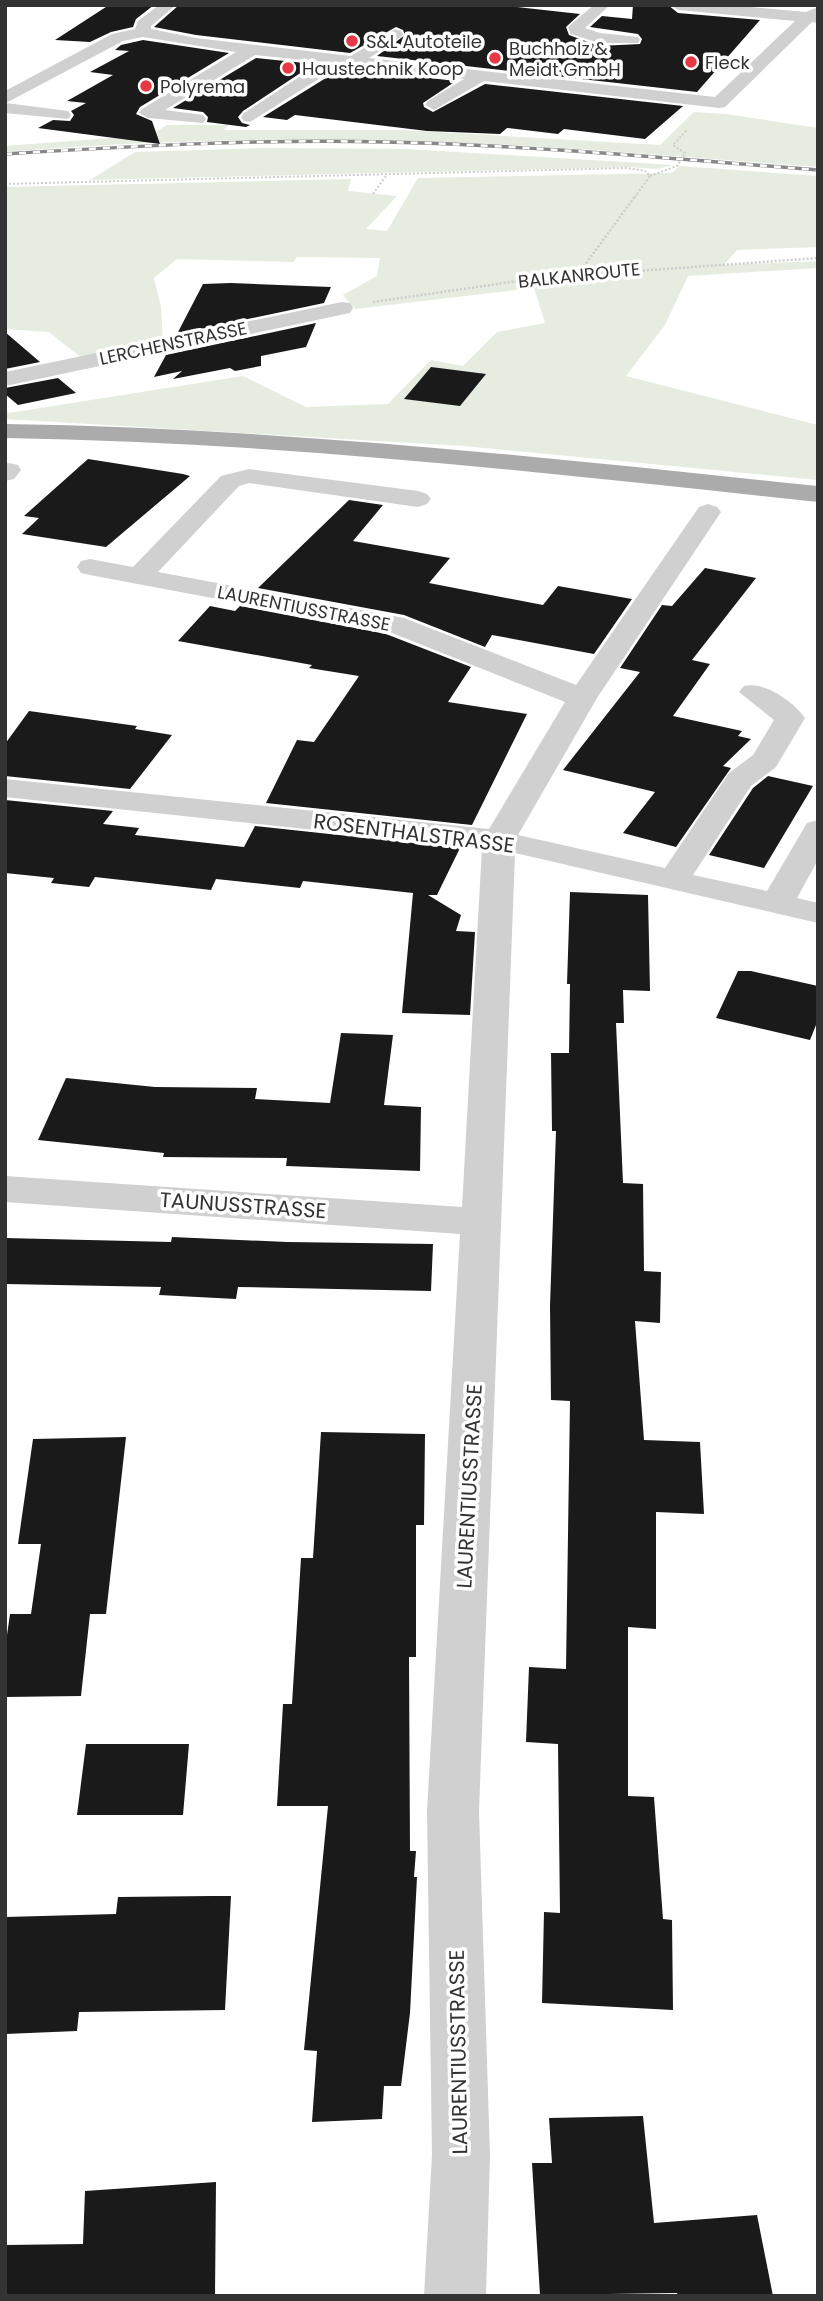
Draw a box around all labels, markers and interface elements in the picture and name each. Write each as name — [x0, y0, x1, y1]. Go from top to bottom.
place label: S&L Autoteile — [366, 29, 482, 54]
marker: S&L Autoteile — [344, 33, 360, 49]
place label: Buchholz & Meidt GmbH — [509, 36, 621, 82]
marker: Buchholz & Meidt GmbH — [487, 50, 503, 66]
place label: Fleck — [705, 50, 751, 75]
marker: Fleck — [683, 54, 699, 70]
place label: Haustechnik Koop — [302, 56, 464, 81]
marker: Haustechnik Koop — [280, 60, 296, 76]
place label: Polyrema — [160, 74, 245, 99]
marker: Polyrema — [138, 78, 154, 94]
street label: BALKANROUTE — [517, 256, 641, 294]
street label: LERCHENSTRASSE — [97, 315, 249, 371]
street label: LAURENTIUSSTRASSE — [215, 579, 393, 637]
street label: ROSENTHALSTRASSE — [312, 806, 516, 860]
street label: TAUNUSSTRASSE — [159, 1185, 327, 1225]
street label: LAURENTIUSSTRASSE — [449, 1383, 489, 1589]
street label: LAURENTIUSSTRASSE — [442, 1949, 474, 2155]

